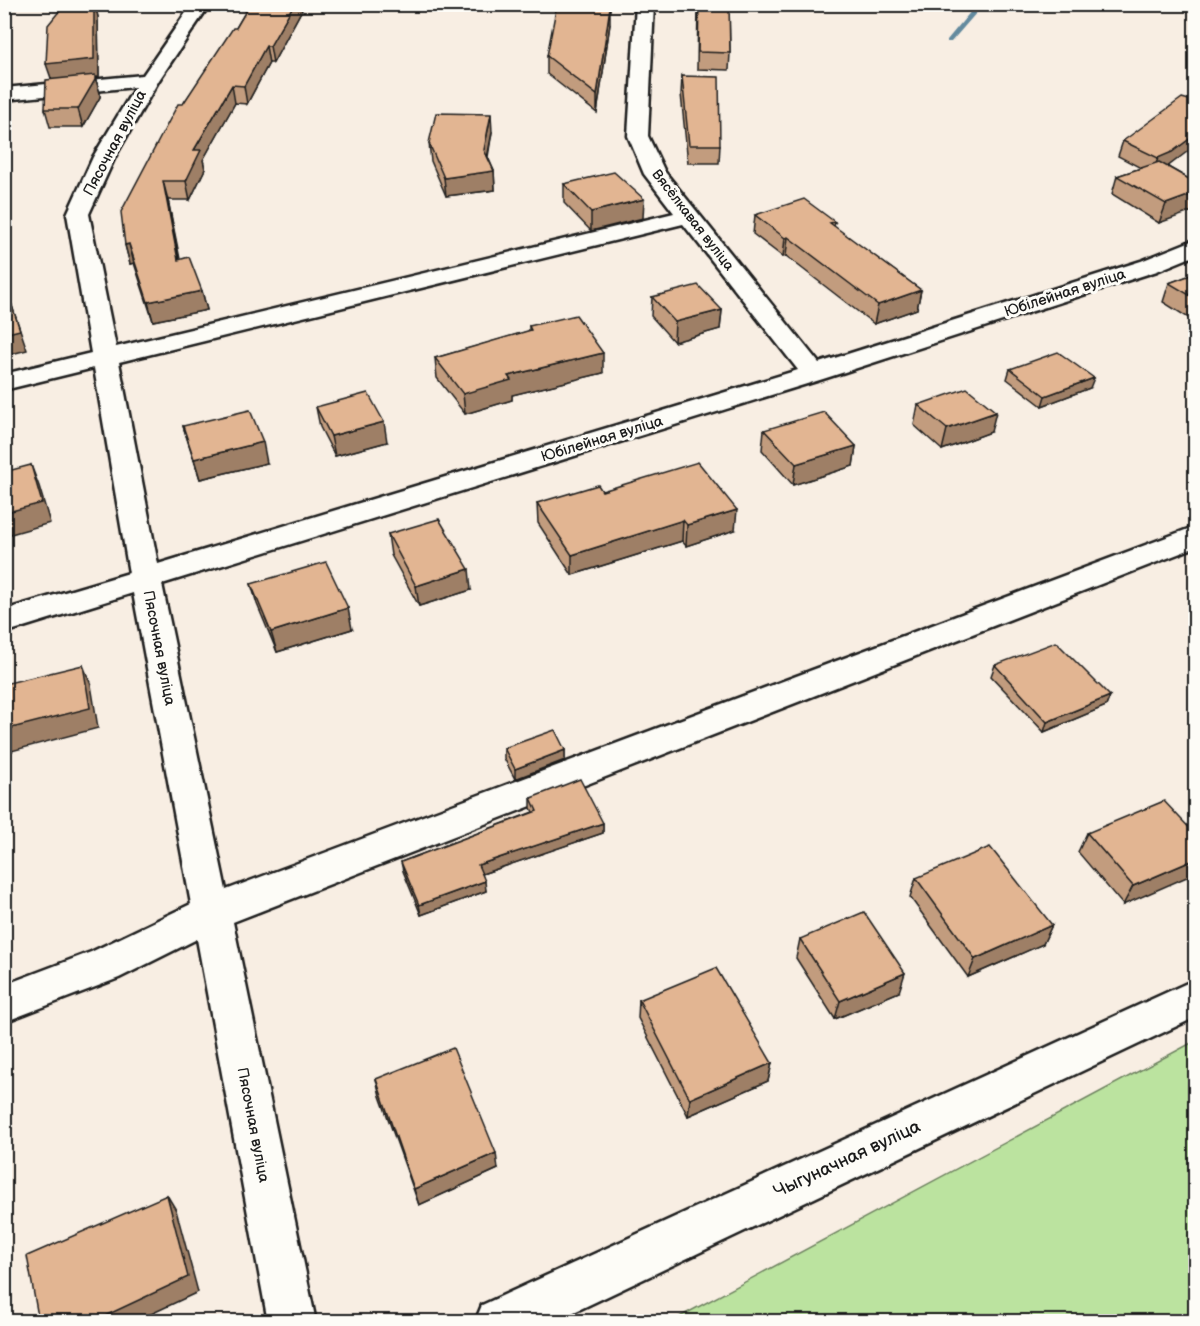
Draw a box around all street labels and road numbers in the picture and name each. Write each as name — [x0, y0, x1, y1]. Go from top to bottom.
street label: Пясочная вуліца — [79, 87, 151, 199]
street label: Вясёлкавая вуліца — [648, 166, 738, 274]
street label: Юбілейная вуліца — [1002, 264, 1128, 322]
street label: Юбілейная вуліца — [539, 411, 665, 467]
street label: Пясочная вуліца — [139, 589, 180, 707]
street label: Пясочная вуліца — [233, 1066, 274, 1184]
street label: Чыгуначная вуліца — [770, 1116, 924, 1202]

